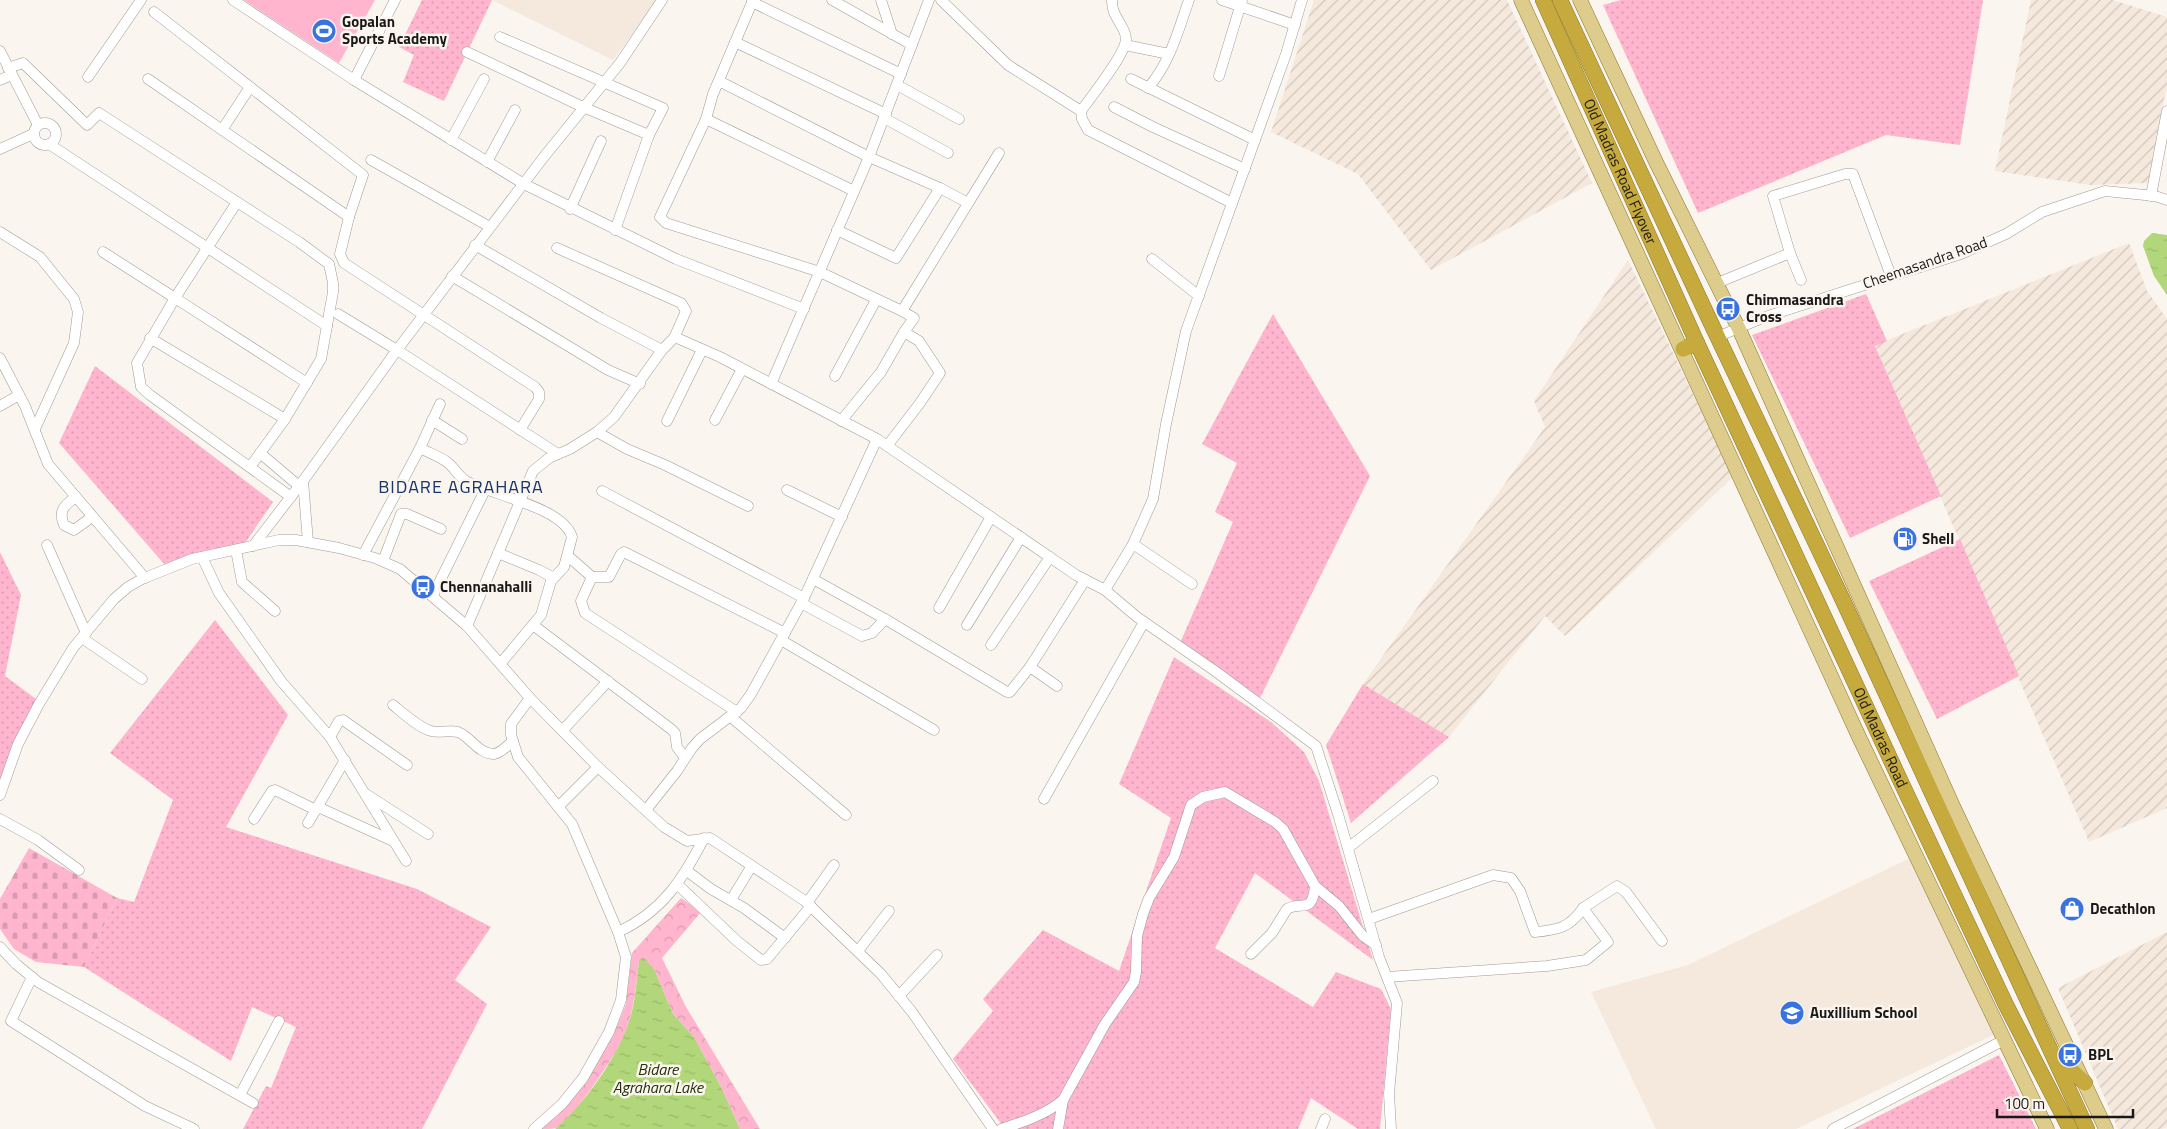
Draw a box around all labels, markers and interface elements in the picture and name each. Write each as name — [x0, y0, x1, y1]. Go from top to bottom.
place label: Gopalan Sports Academy — [342, 10, 447, 50]
sports icon: Gopalan Sports Academy — [311, 18, 337, 44]
street label: Old Madras Road Flyover — [1578, 95, 1663, 248]
street label: Cheemasandra Road — [1859, 230, 1990, 295]
place label: Chimmasandra Cross — [1746, 288, 1844, 328]
bus stop icon: Chimmasandra Cross — [1715, 296, 1741, 322]
district label: BIDARE AGRAHARA — [378, 473, 544, 500]
fuel station icon: Shell — [1892, 526, 1918, 552]
place label: Shell — [1922, 527, 1954, 550]
bus stop icon: Chennanahalli — [410, 574, 436, 600]
place label: Chennanahalli — [440, 575, 532, 598]
street label: Old Madras Road — [1848, 683, 1914, 791]
shop icon: Decathlon — [2059, 896, 2085, 922]
place label: Decathlon — [2090, 897, 2156, 920]
school or university icon: Auxillium School — [1779, 1000, 1805, 1026]
place label: Auxillium School — [1810, 1001, 1918, 1024]
bus stop icon: BPL — [2057, 1042, 2083, 1068]
place label: BPL — [2088, 1043, 2113, 1066]
water label: Bidare Agrahara Lake — [613, 1057, 705, 1099]
scale bar — [1997, 1086, 2133, 1118]
text: 100 m — [2004, 1092, 2045, 1115]

